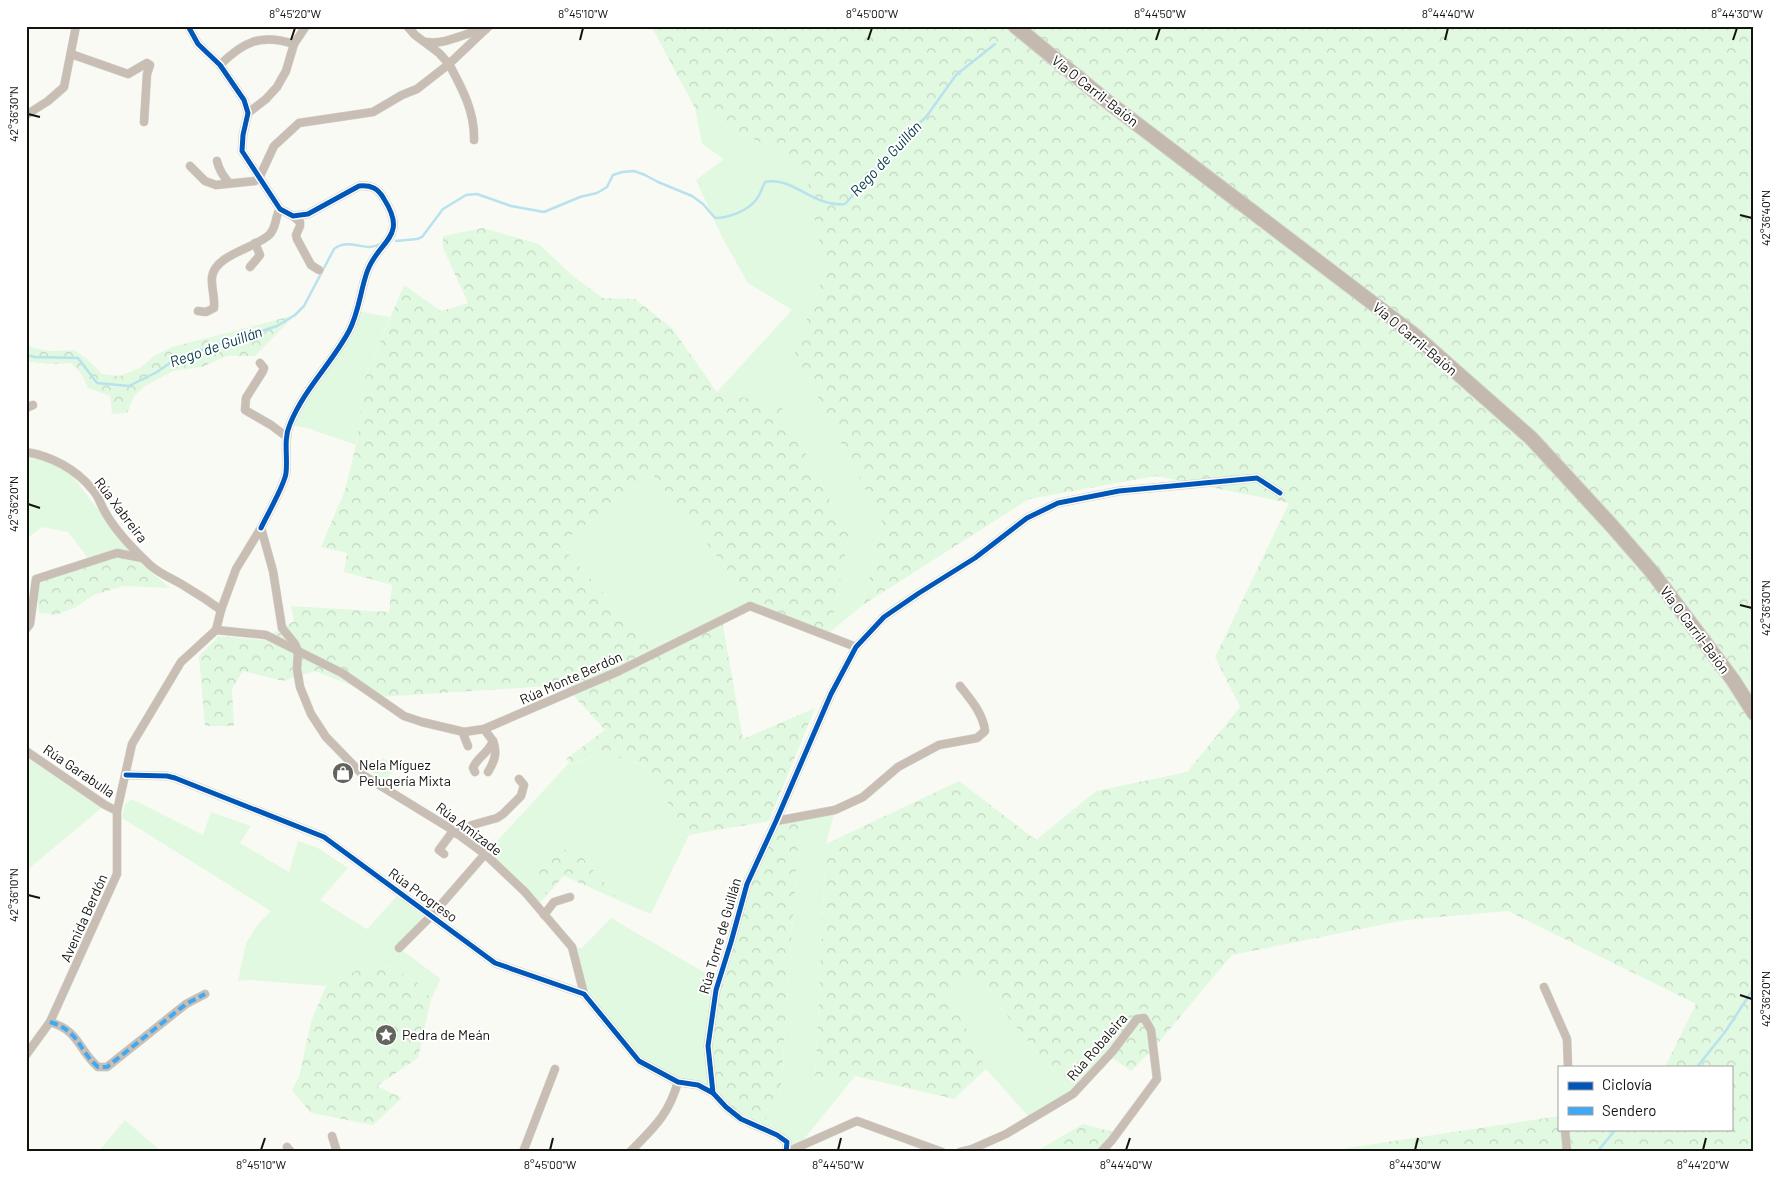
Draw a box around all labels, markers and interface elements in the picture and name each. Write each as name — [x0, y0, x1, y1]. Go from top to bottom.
text: 8°45'20"W — [269, 6, 322, 20]
text: 8°45'10"W — [558, 6, 608, 20]
text: 8°45'00"W — [846, 6, 899, 20]
text: 8°44'50"W — [1134, 6, 1187, 20]
text: 8°44'40"W — [1422, 6, 1475, 20]
text: 8°44'30"W — [1711, 6, 1764, 20]
street label: Vía O Carril-Baión — [1049, 52, 1142, 130]
text: 42°36'30"N — [6, 86, 20, 142]
water label: Rego de Guillán — [846, 117, 925, 200]
text: 42°36'40"N — [1758, 190, 1772, 246]
street label: Vía O Carril-Baión — [1370, 298, 1461, 379]
water label: Rego de Guillán — [167, 322, 264, 370]
street label: Rúa Xabreira — [91, 474, 151, 546]
text: 42°36'20"N — [6, 476, 20, 532]
text: 42°36'30"N — [1758, 580, 1772, 636]
street label: Vía O Carril-Baión — [1657, 583, 1734, 677]
street label: Rúa Monte Berdón — [517, 647, 625, 708]
street label: Rúa Garabulla — [40, 740, 118, 801]
place label: Nela Míguez Peluqería Mixta — [359, 756, 451, 789]
shop icon: Nela Míguez Peluqería Mixta — [331, 761, 355, 785]
street label: Rúa Amizade — [433, 798, 506, 859]
street label: Rúa Progreso — [385, 864, 461, 925]
text: 42°36'10"N — [6, 868, 20, 922]
street label: Avenida Berdón — [57, 871, 111, 964]
street label: Rúa Torre de Guillán — [695, 876, 744, 996]
text: 42°36'20"N — [1758, 971, 1772, 1027]
street label: Rúa Robaleira — [1063, 1010, 1130, 1084]
place icon: Pedra de Meán — [374, 1023, 398, 1047]
place label: Pedra de Meán — [402, 1026, 490, 1043]
legend — [1558, 1066, 1732, 1130]
text: Ciclovía — [1602, 1075, 1652, 1093]
text: Sendero — [1602, 1101, 1656, 1119]
text: 8°45'10"W — [236, 1157, 286, 1171]
text: 8°45'00"W — [524, 1157, 577, 1171]
text: 8°44'50"W — [812, 1157, 865, 1171]
text: 8°44'40"W — [1100, 1157, 1153, 1171]
text: 8°44'30"W — [1389, 1157, 1442, 1171]
text: 8°44'20"W — [1677, 1157, 1730, 1171]

